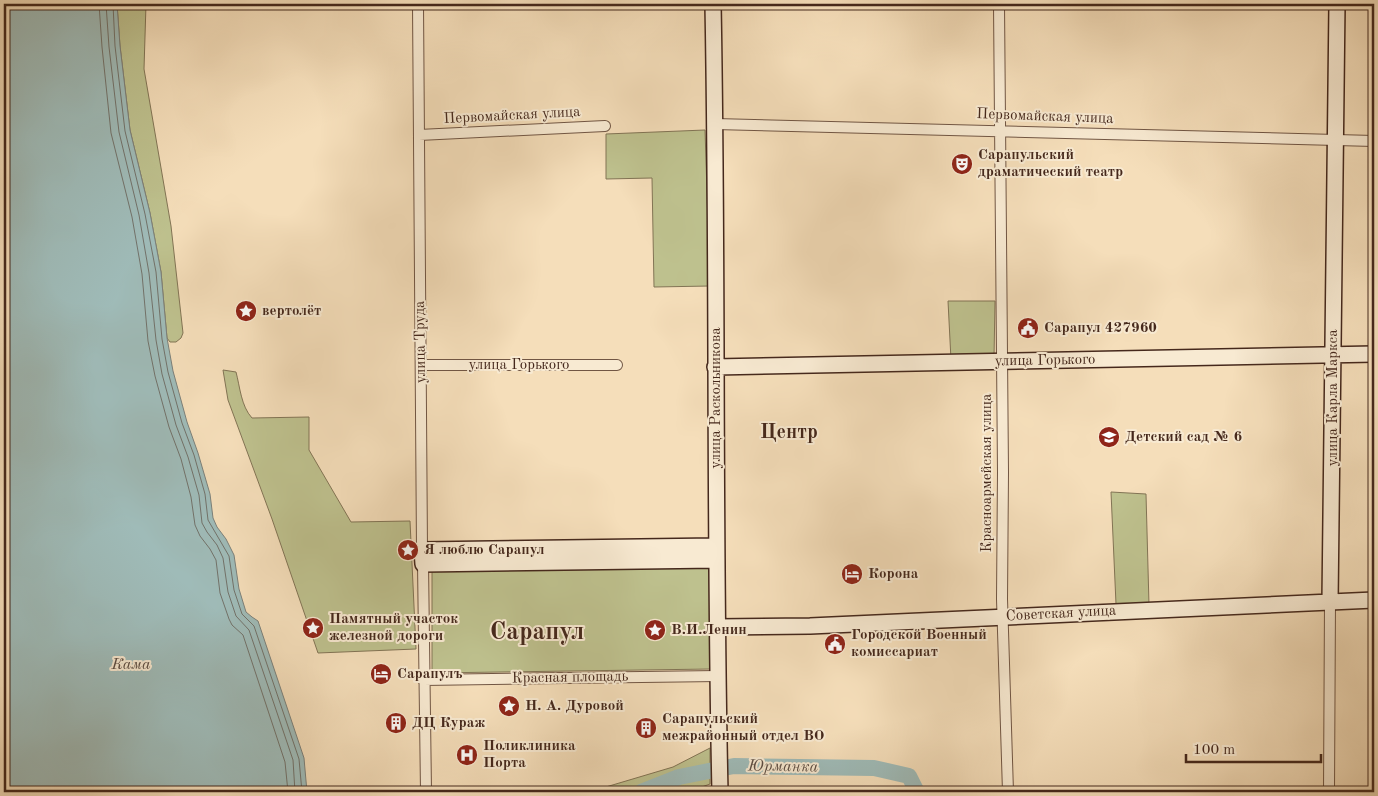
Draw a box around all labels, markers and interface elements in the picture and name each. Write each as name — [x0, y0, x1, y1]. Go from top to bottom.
street label: Первомайская улица — [443, 105, 581, 127]
street label: Первомайская улица — [976, 107, 1114, 127]
place label: Сарапульский драматический театр — [978, 148, 1123, 180]
theatre icon: Сарапульский драматический театр — [950, 152, 974, 176]
place icon: вертолёт — [234, 299, 258, 323]
street label: улица Труда — [413, 300, 429, 383]
place label: вертолёт — [262, 304, 321, 319]
public building icon: Сарапул 427960 — [1016, 316, 1040, 340]
place label: Сарапул 427960 — [1044, 321, 1157, 336]
street label: улица Раскольникова — [709, 327, 724, 469]
street label: улица Карла Маркса — [1326, 329, 1341, 467]
street label: улица Горького — [994, 353, 1096, 369]
street label: улица Горького — [469, 358, 569, 373]
street label: Красноармейская улица — [980, 393, 995, 552]
district label: Центр — [760, 423, 818, 443]
school or university icon: Детский сад № 6 — [1097, 425, 1121, 449]
place label: Детский сад № 6 — [1125, 430, 1243, 445]
place icon: Я люблю Сарапул — [396, 538, 420, 562]
place label: Я люблю Сарапул — [424, 543, 545, 558]
hotel icon: Корона — [840, 562, 864, 586]
place label: Корона — [868, 567, 919, 582]
street label: Советская улица — [1005, 604, 1117, 624]
place label: Памятный участок железной дороги — [329, 612, 458, 644]
place icon: Памятный участок железной дороги — [301, 616, 325, 640]
place icon: В.И.Ленин — [643, 618, 667, 642]
district label: Сарапул — [490, 620, 584, 645]
place label: В.И.Ленин — [671, 623, 747, 638]
place label: Городской Военный комиссариат — [851, 628, 987, 660]
public building icon: Городской Военный комиссариат — [823, 632, 847, 656]
water label: Кама — [110, 657, 151, 673]
hotel icon: Сарапулъ — [369, 662, 393, 686]
place label: Сарапулъ — [397, 667, 463, 682]
street label: Красная площадь — [512, 669, 628, 687]
place icon: Н. А. Дуровой — [497, 694, 521, 718]
place label: Н. А. Дуровой — [525, 699, 624, 714]
building icon: ДЦ Кураж — [384, 711, 408, 735]
place label: Сарапульский межрайонный отдел ВО — [662, 712, 824, 744]
place label: ДЦ Кураж — [412, 716, 485, 731]
building icon: Сарапульский межрайонный отдел ВО — [634, 716, 658, 740]
scale bar — [1186, 731, 1320, 763]
place label: Поликлиника Порта — [483, 739, 576, 771]
hospital icon: Поликлиника Порта — [455, 743, 479, 767]
text: 100 m — [1193, 743, 1235, 758]
water label: Юрманка — [747, 758, 819, 776]

